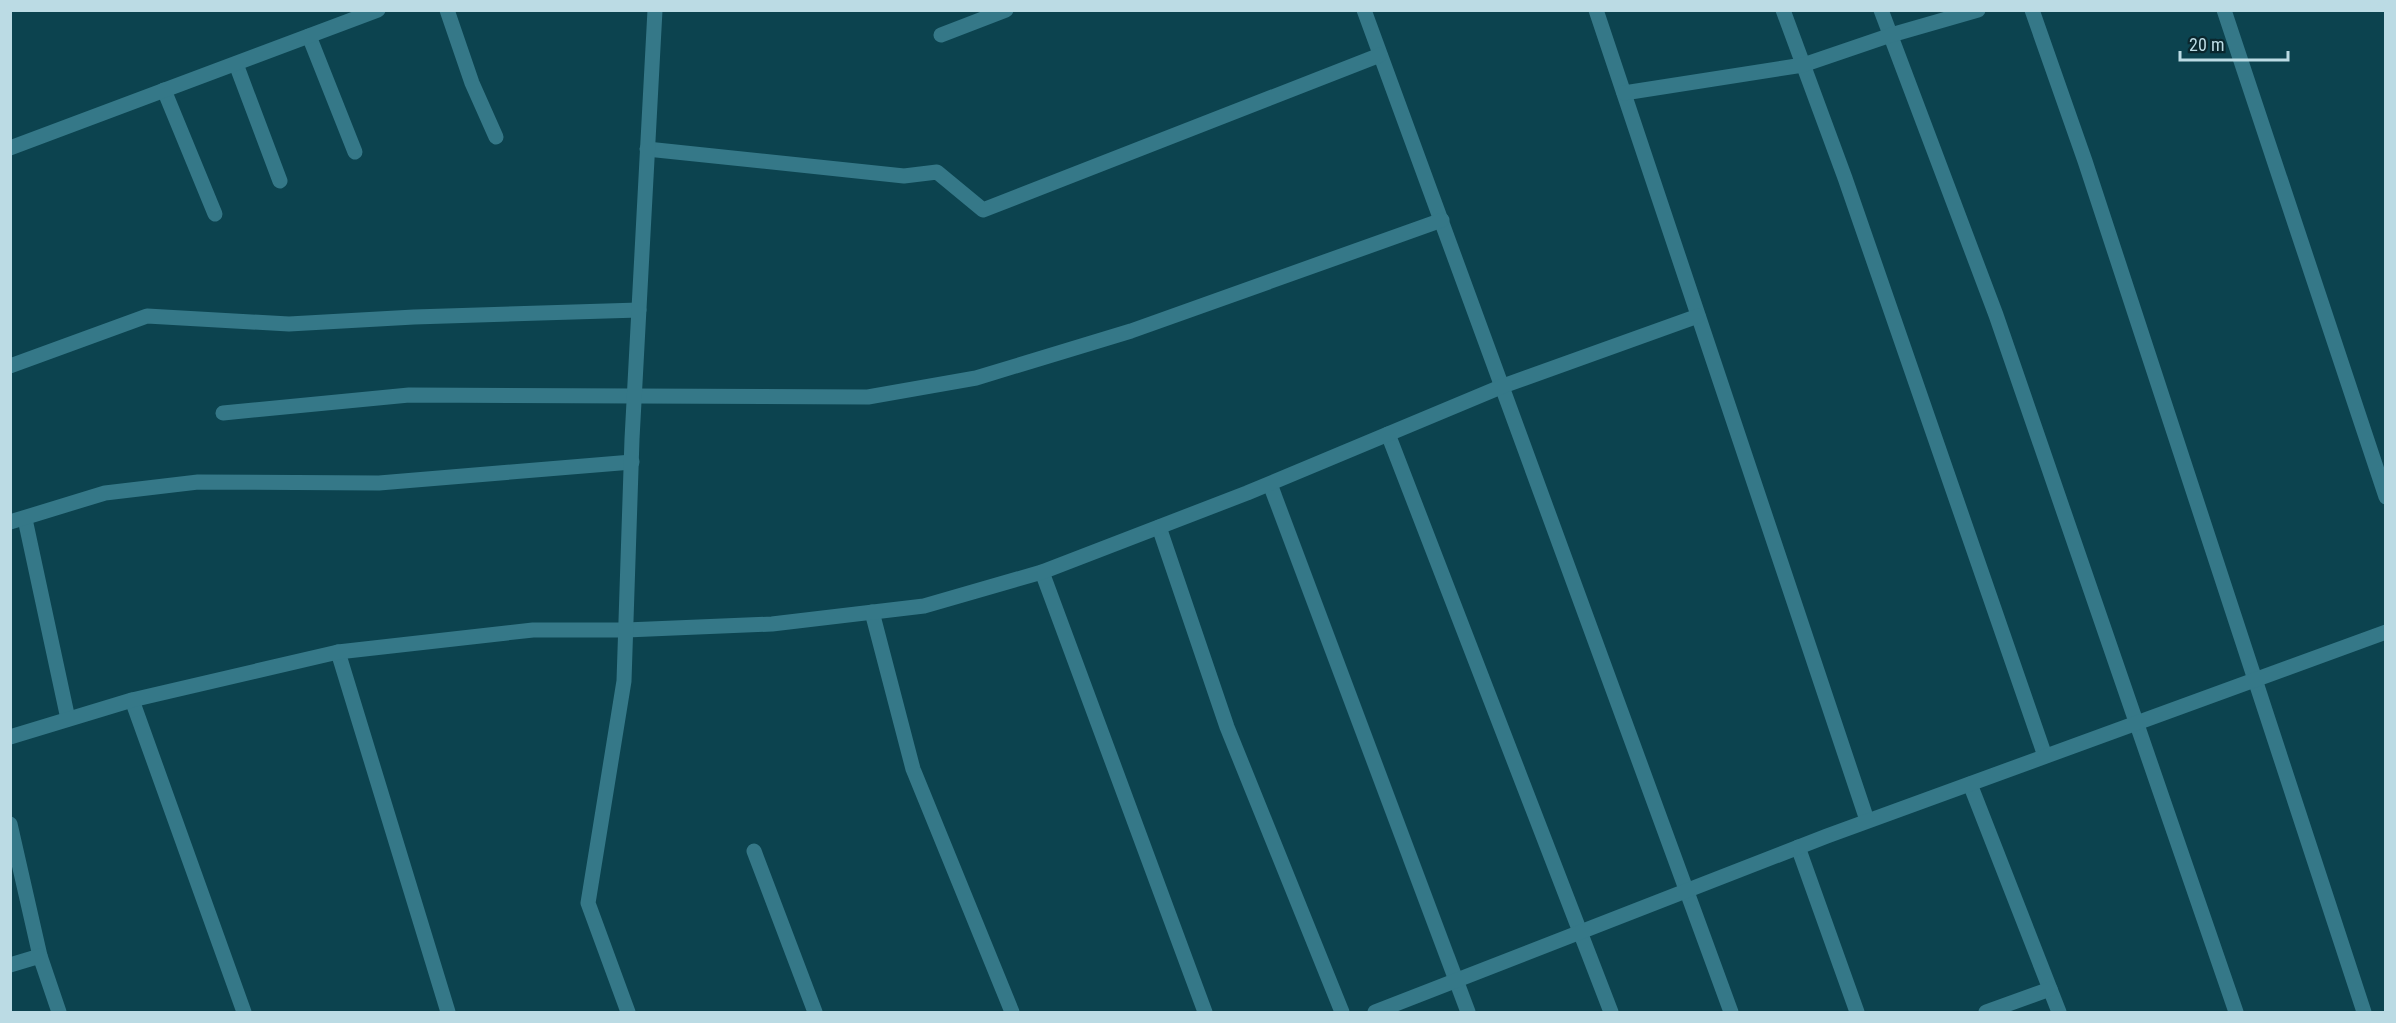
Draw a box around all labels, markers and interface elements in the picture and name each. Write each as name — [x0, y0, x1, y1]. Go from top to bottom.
scale bar — [2180, 24, 2288, 62]
text: 20 m — [2189, 34, 2224, 55]

